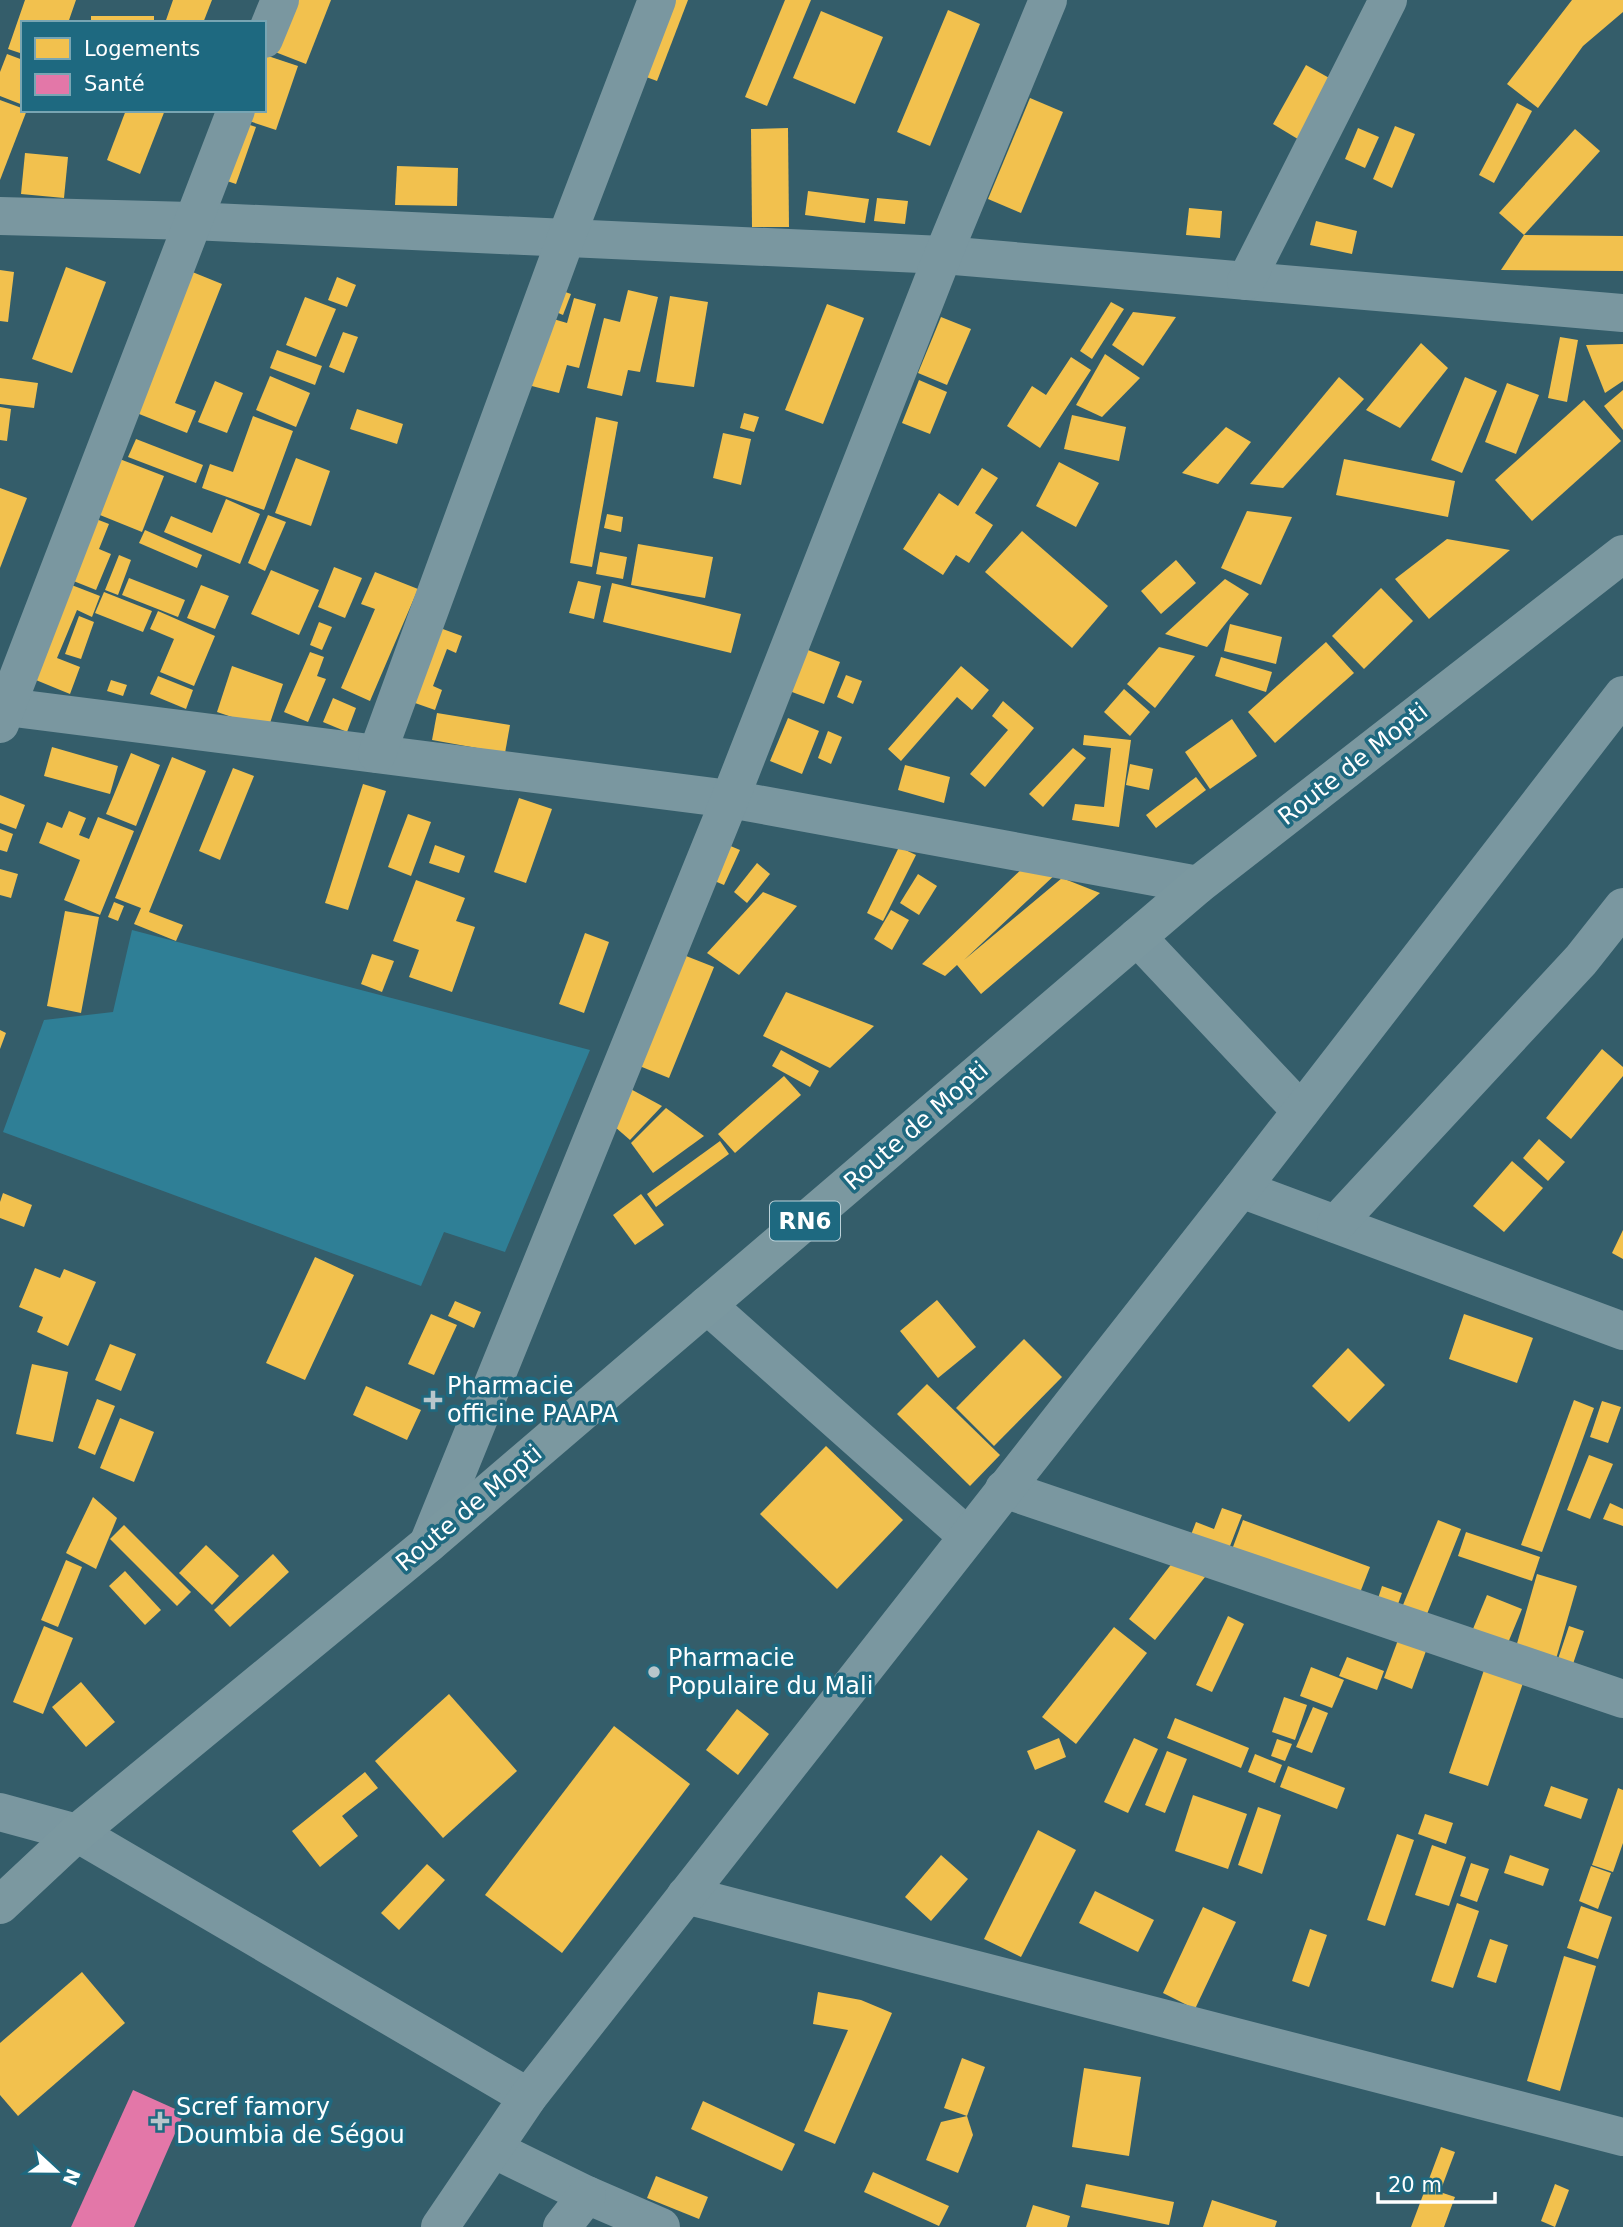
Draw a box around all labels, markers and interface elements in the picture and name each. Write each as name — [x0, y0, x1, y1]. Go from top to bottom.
legend — [21, 21, 266, 112]
text: Logements — [84, 37, 200, 61]
text: Santé — [84, 72, 145, 96]
street label: Route de Mopti — [1273, 697, 1433, 831]
street label: Route de Mopti — [838, 1056, 994, 1196]
road number: RN6 — [770, 1202, 840, 1240]
place label: Pharmacie officine PAAPA — [447, 1372, 619, 1428]
marker: Pharmacie officine PAAPA — [425, 1392, 441, 1408]
street label: Route de Mopti — [390, 1439, 548, 1577]
place label: Pharmacie Populaire du Mali — [668, 1644, 873, 1700]
marker: Pharmacie Populaire du Mali — [646, 1664, 662, 1680]
place label: Scref famory Doumbia de Ségou — [176, 2093, 405, 2149]
marker: Scref famory Doumbia de Ségou — [150, 2111, 170, 2131]
north arrow — [21, 2136, 91, 2206]
scale bar — [1378, 2160, 1495, 2204]
text: N — [59, 2166, 85, 2189]
text: 20 m — [1388, 2173, 1442, 2197]

